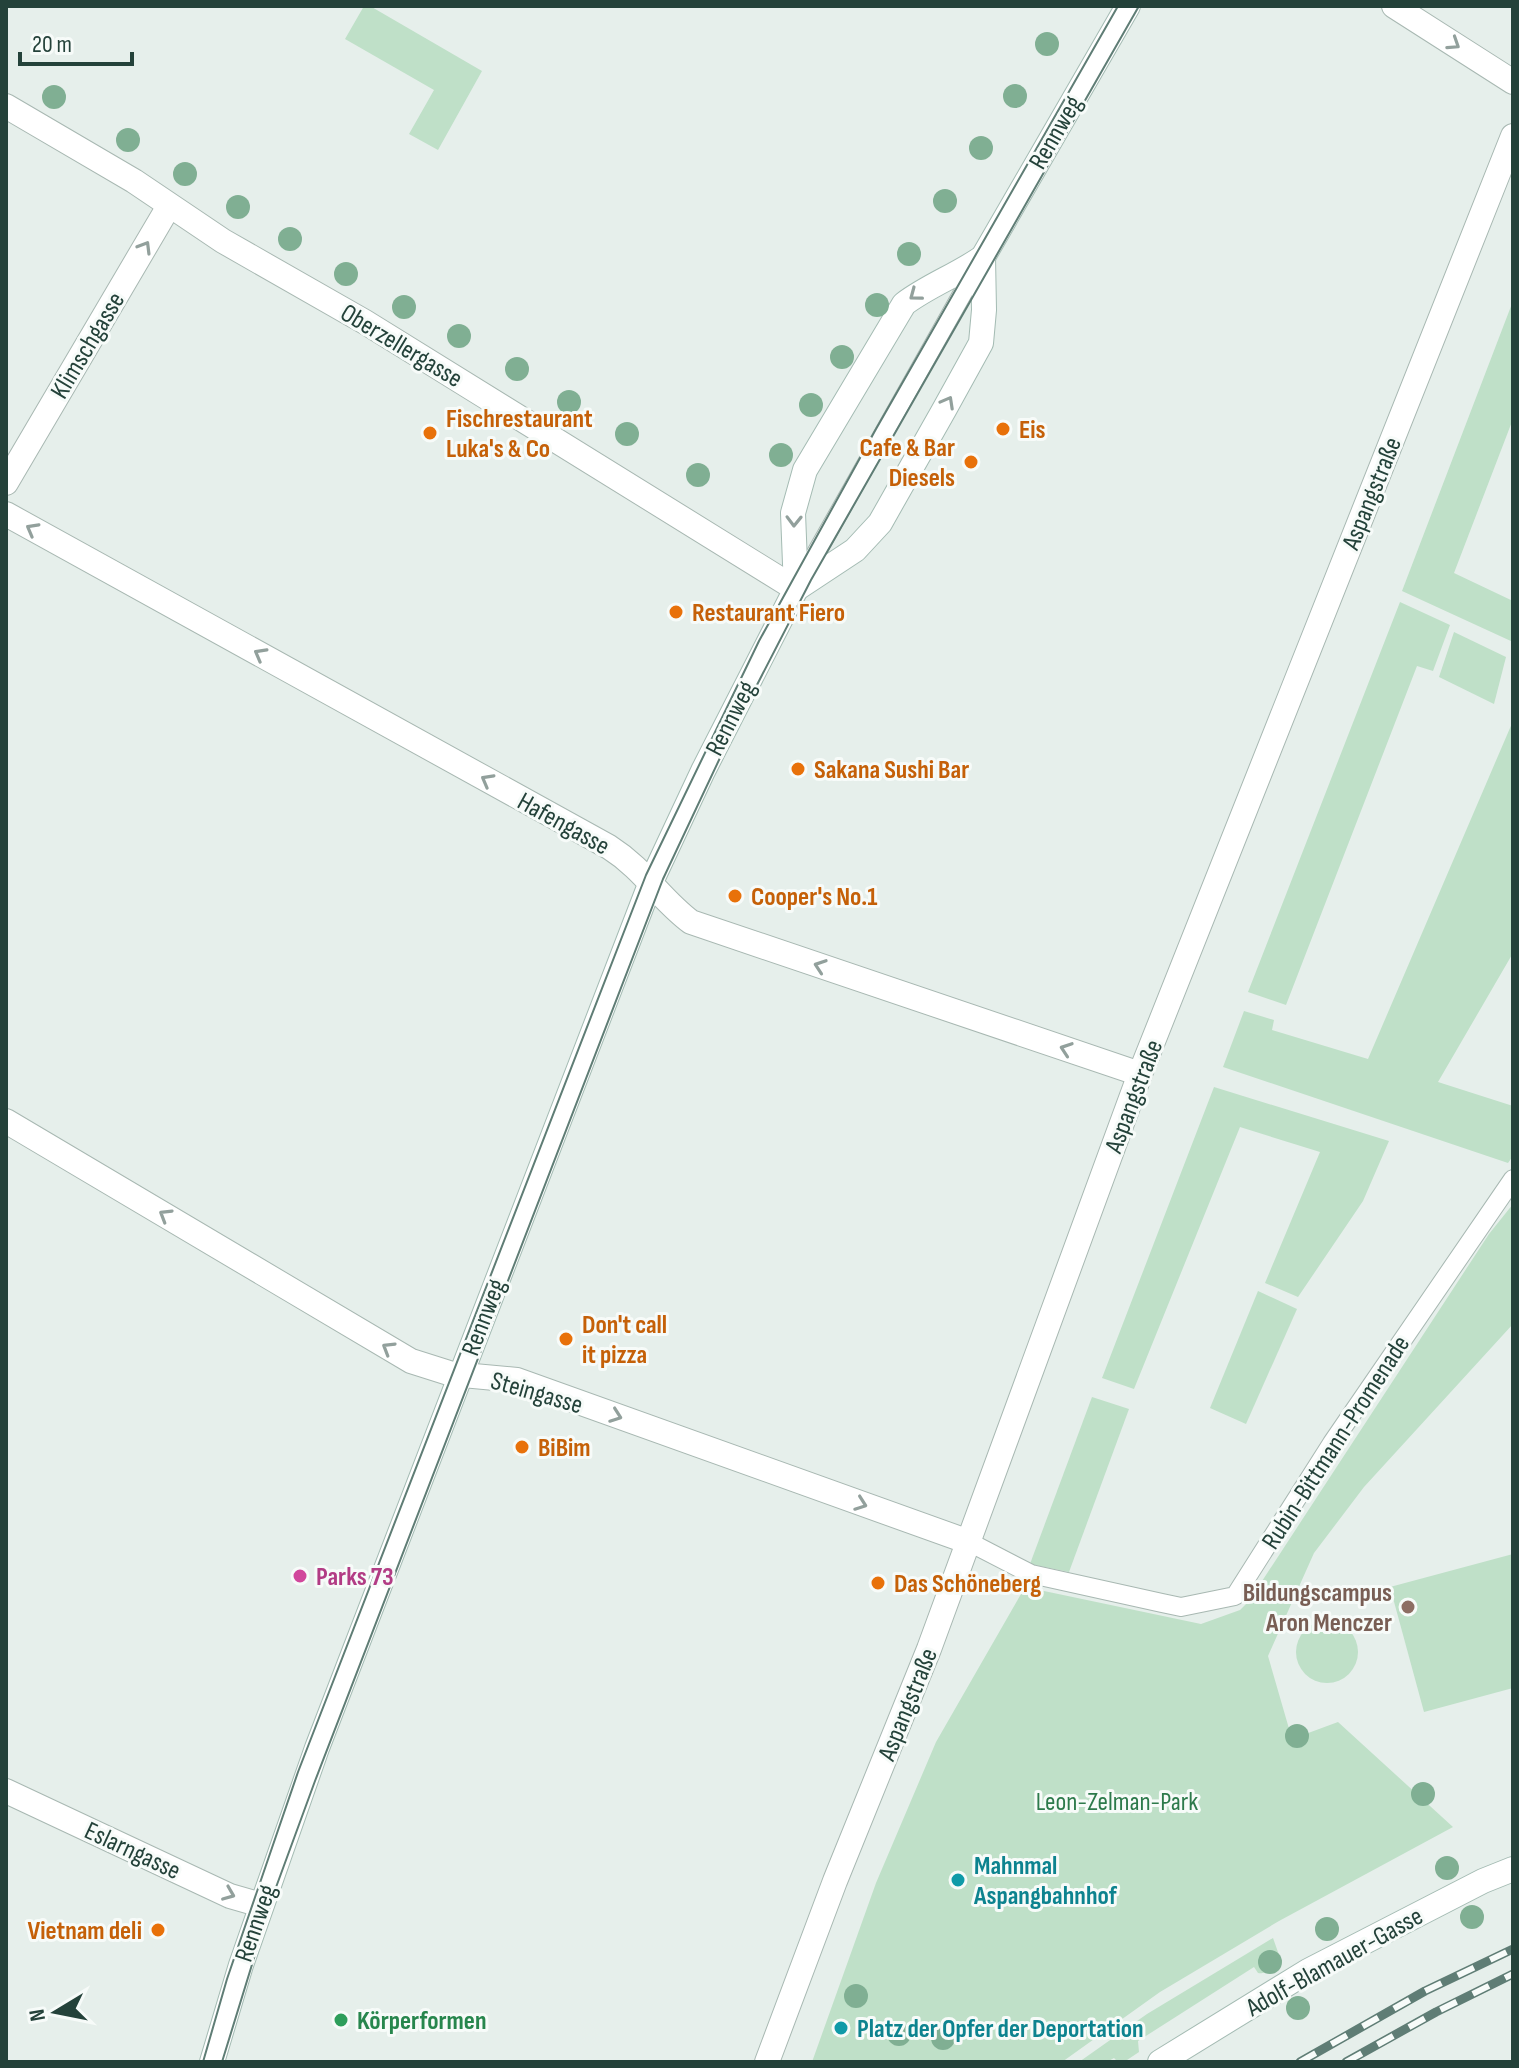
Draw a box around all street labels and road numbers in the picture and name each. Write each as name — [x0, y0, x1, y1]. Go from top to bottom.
street label: Rennweg — [1023, 90, 1090, 175]
street label: Klimschgasse — [44, 287, 132, 405]
street label: Oberzellergasse — [335, 298, 468, 395]
street label: Aspangstraße — [1335, 433, 1409, 555]
street label: Rennweg — [699, 676, 763, 761]
street label: Hafengasse — [512, 786, 615, 862]
street label: Aspangstraße — [1098, 1036, 1170, 1158]
street label: Rennweg — [456, 1275, 513, 1360]
street label: Rubin-Bittmann-Promenade — [1256, 1330, 1417, 1555]
street label: Steingasse — [487, 1366, 586, 1421]
street label: Aspangstraße — [871, 1644, 945, 1766]
street label: Eslarngasse — [79, 1816, 185, 1887]
street label: Rennweg — [229, 1881, 284, 1966]
street label: Adolf-Blamauer-Gasse — [1240, 1901, 1428, 2024]

